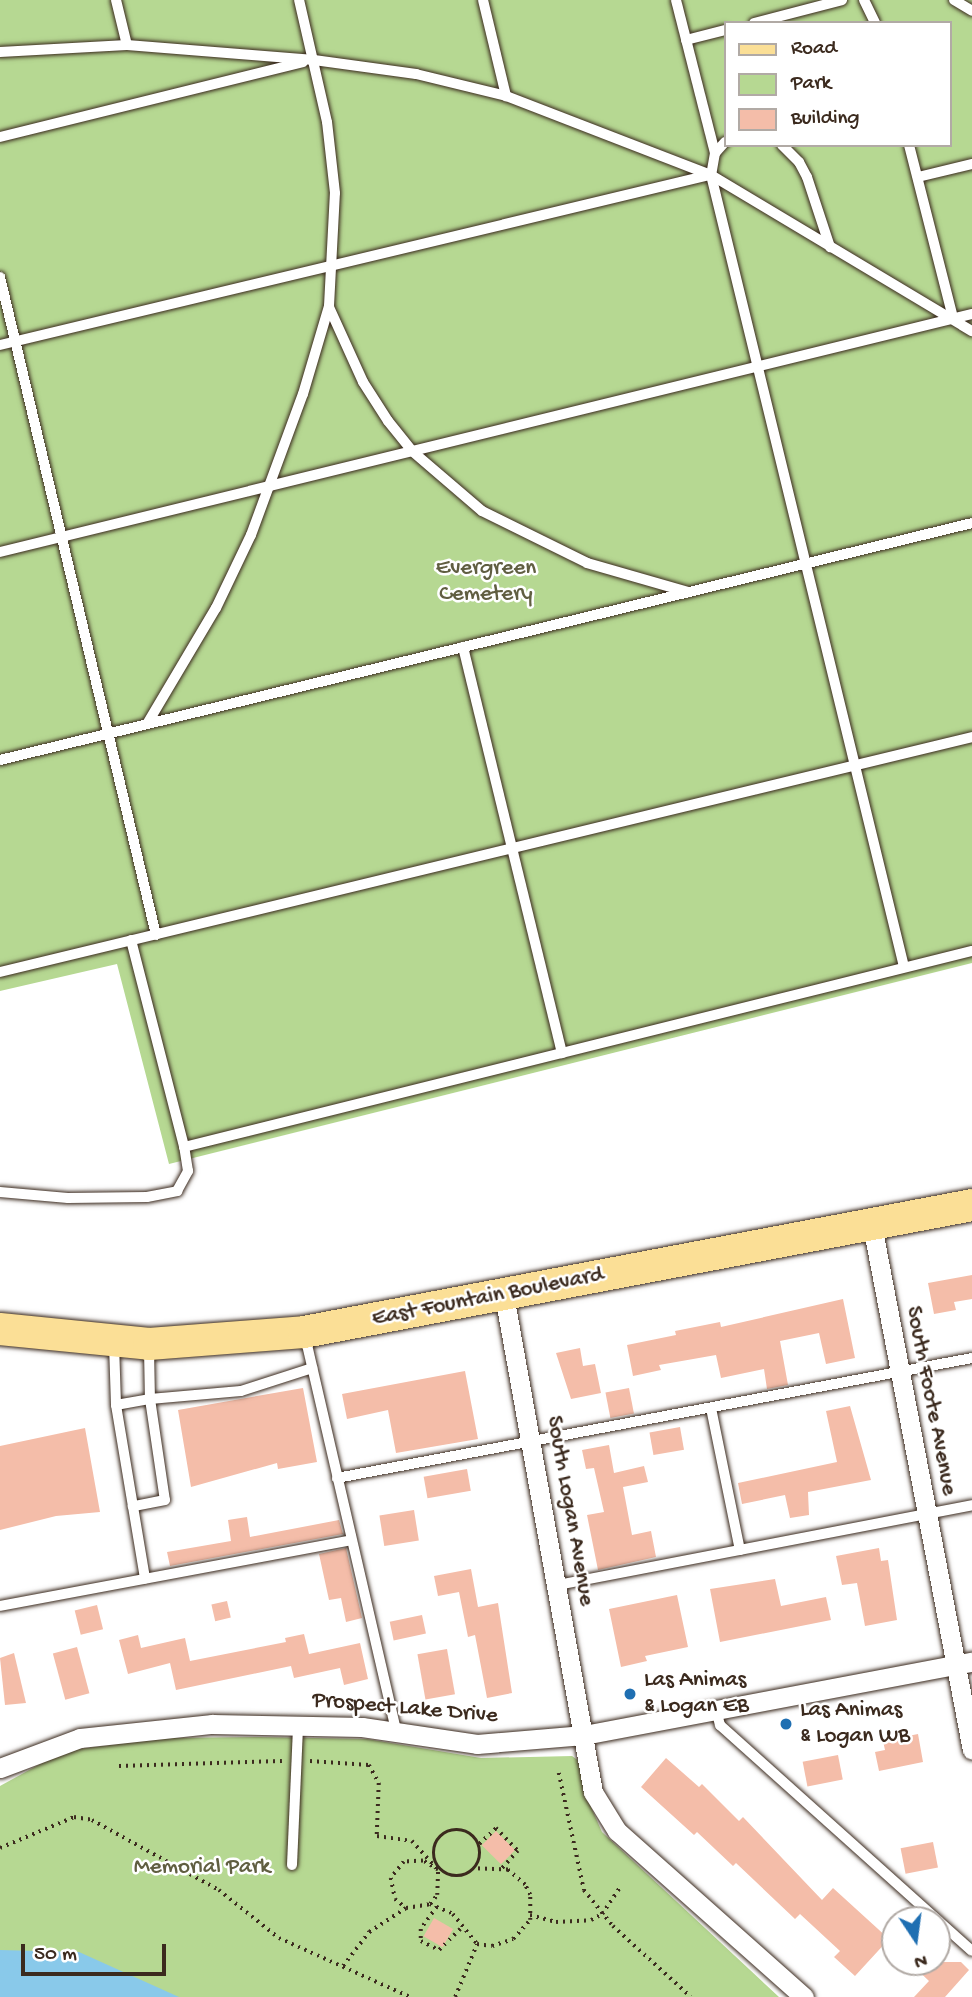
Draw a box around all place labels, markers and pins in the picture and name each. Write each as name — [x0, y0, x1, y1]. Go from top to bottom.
place label: Las Animas & Logan EB — [644, 1667, 749, 1721]
marker: Las Animas & Logan EB — [622, 1686, 638, 1702]
place label: Las Animas & Logan WB — [800, 1697, 910, 1751]
marker: Las Animas & Logan WB — [778, 1716, 794, 1732]

